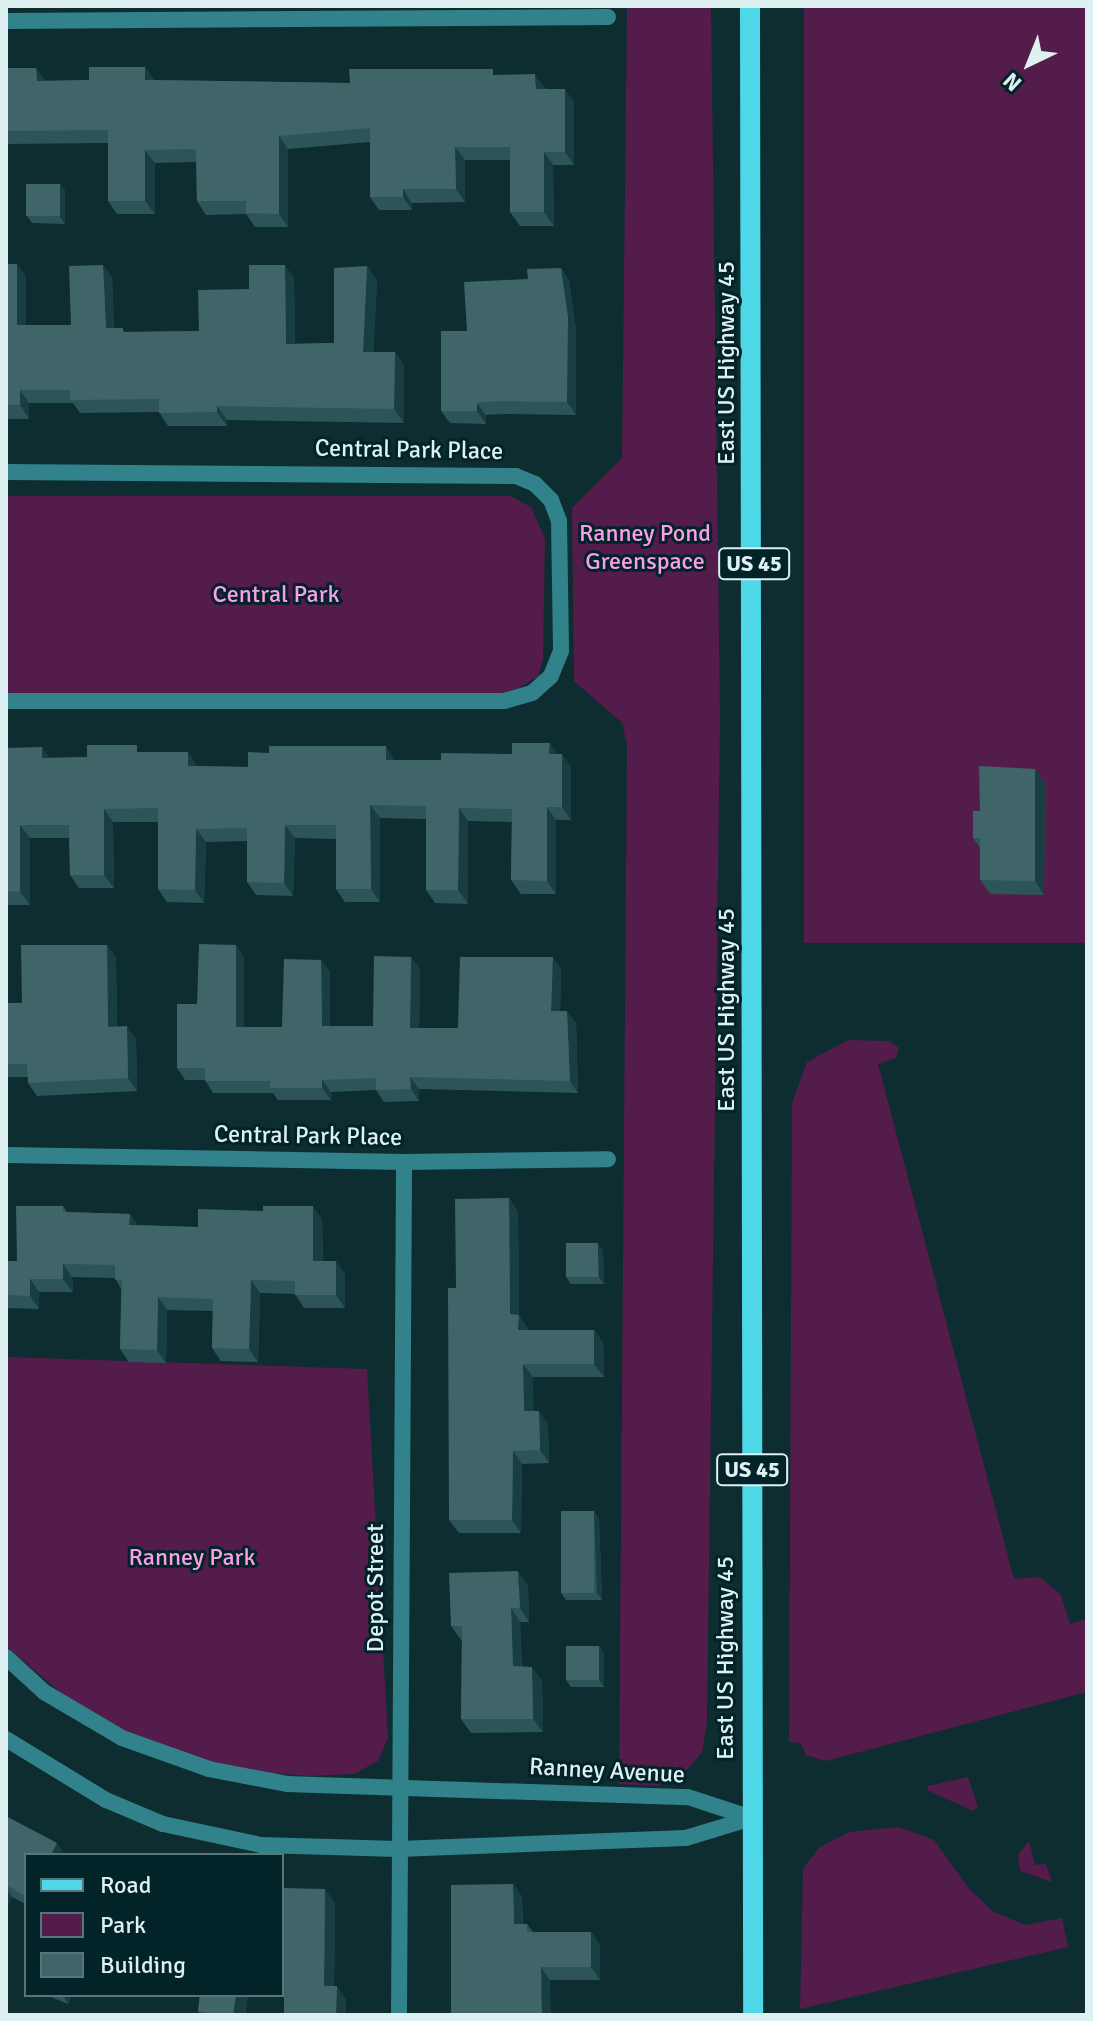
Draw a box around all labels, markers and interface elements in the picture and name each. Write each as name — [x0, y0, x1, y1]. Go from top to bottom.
north arrow — [989, 24, 1069, 104]
text: N — [997, 67, 1027, 97]
street label: East US Highway 45 — [713, 261, 741, 465]
street label: Central Park Place — [315, 434, 503, 466]
park label: Ranney Pond Greenspace — [579, 520, 711, 576]
road number: US 45 — [718, 546, 790, 582]
park label: Central Park — [212, 581, 340, 609]
street label: East US Highway 45 — [713, 908, 741, 1112]
street label: Central Park Place — [214, 1120, 402, 1152]
road number: US 45 — [716, 1452, 788, 1488]
street label: Depot Street — [362, 1524, 390, 1652]
park label: Ranney Park — [129, 1544, 255, 1572]
street label: East US Highway 45 — [712, 1556, 740, 1760]
street label: Ranney Avenue — [528, 1753, 686, 1789]
legend — [24, 1853, 284, 1997]
text: Road — [100, 1870, 151, 1900]
text: Park — [100, 1910, 146, 1940]
text: Building — [100, 1950, 186, 1980]

